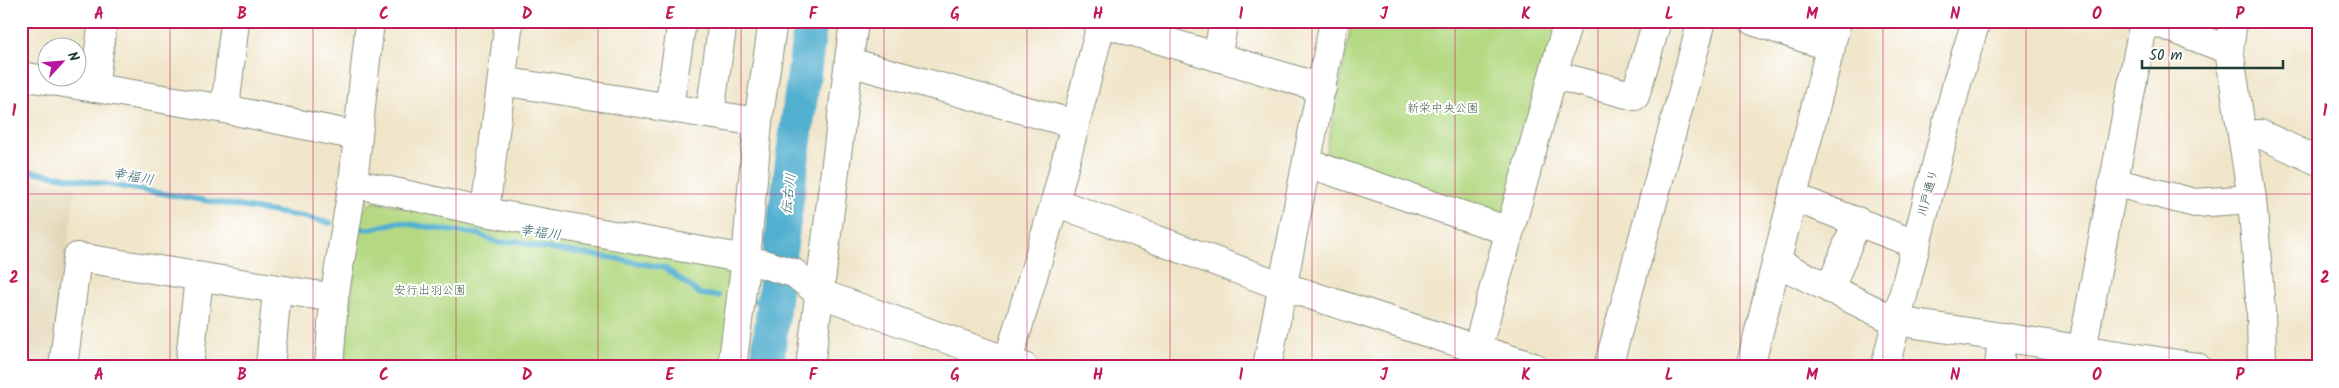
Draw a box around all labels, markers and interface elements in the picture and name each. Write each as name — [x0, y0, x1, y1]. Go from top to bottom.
text: A — [94, 2, 104, 27]
text: B — [237, 2, 247, 27]
text: C — [379, 2, 389, 27]
text: D — [522, 2, 533, 27]
text: E — [666, 2, 676, 27]
text: F — [809, 2, 819, 27]
text: G — [950, 2, 960, 27]
text: H — [1093, 2, 1103, 27]
text: I — [1239, 2, 1244, 27]
text: J — [1380, 2, 1389, 27]
text: K — [1521, 2, 1531, 27]
text: L — [1665, 2, 1673, 27]
text: M — [1806, 2, 1819, 27]
text: N — [1950, 2, 1960, 27]
text: O — [2092, 2, 2102, 27]
text: P — [2236, 2, 2246, 27]
north arrow — [38, 38, 88, 88]
scale bar — [2142, 38, 2283, 70]
text: 50 m — [2149, 44, 2183, 68]
text: N — [61, 48, 85, 66]
text: 1 — [12, 99, 17, 124]
park label: 新栄中央公園 — [1407, 99, 1479, 118]
text: 1 — [2323, 99, 2328, 124]
water label: 幸福川 — [110, 163, 156, 191]
street label: 川戸通り — [1913, 167, 1943, 219]
water label: 伝右川 — [776, 172, 802, 216]
water label: 幸福川 — [518, 219, 562, 247]
text: 2 — [9, 266, 19, 291]
text: 2 — [2320, 266, 2330, 291]
park label: 安行出羽公園 — [394, 281, 466, 300]
text: A — [94, 363, 104, 388]
text: B — [237, 363, 247, 388]
text: C — [379, 363, 389, 388]
text: D — [522, 363, 533, 388]
text: E — [666, 363, 676, 388]
text: F — [809, 363, 819, 388]
text: G — [950, 363, 960, 388]
text: H — [1093, 363, 1103, 388]
text: I — [1239, 363, 1244, 388]
text: J — [1380, 363, 1389, 388]
text: K — [1521, 363, 1531, 388]
text: L — [1665, 363, 1673, 388]
text: M — [1806, 363, 1819, 388]
text: N — [1950, 363, 1960, 388]
text: O — [2092, 363, 2102, 388]
text: P — [2236, 363, 2246, 388]

